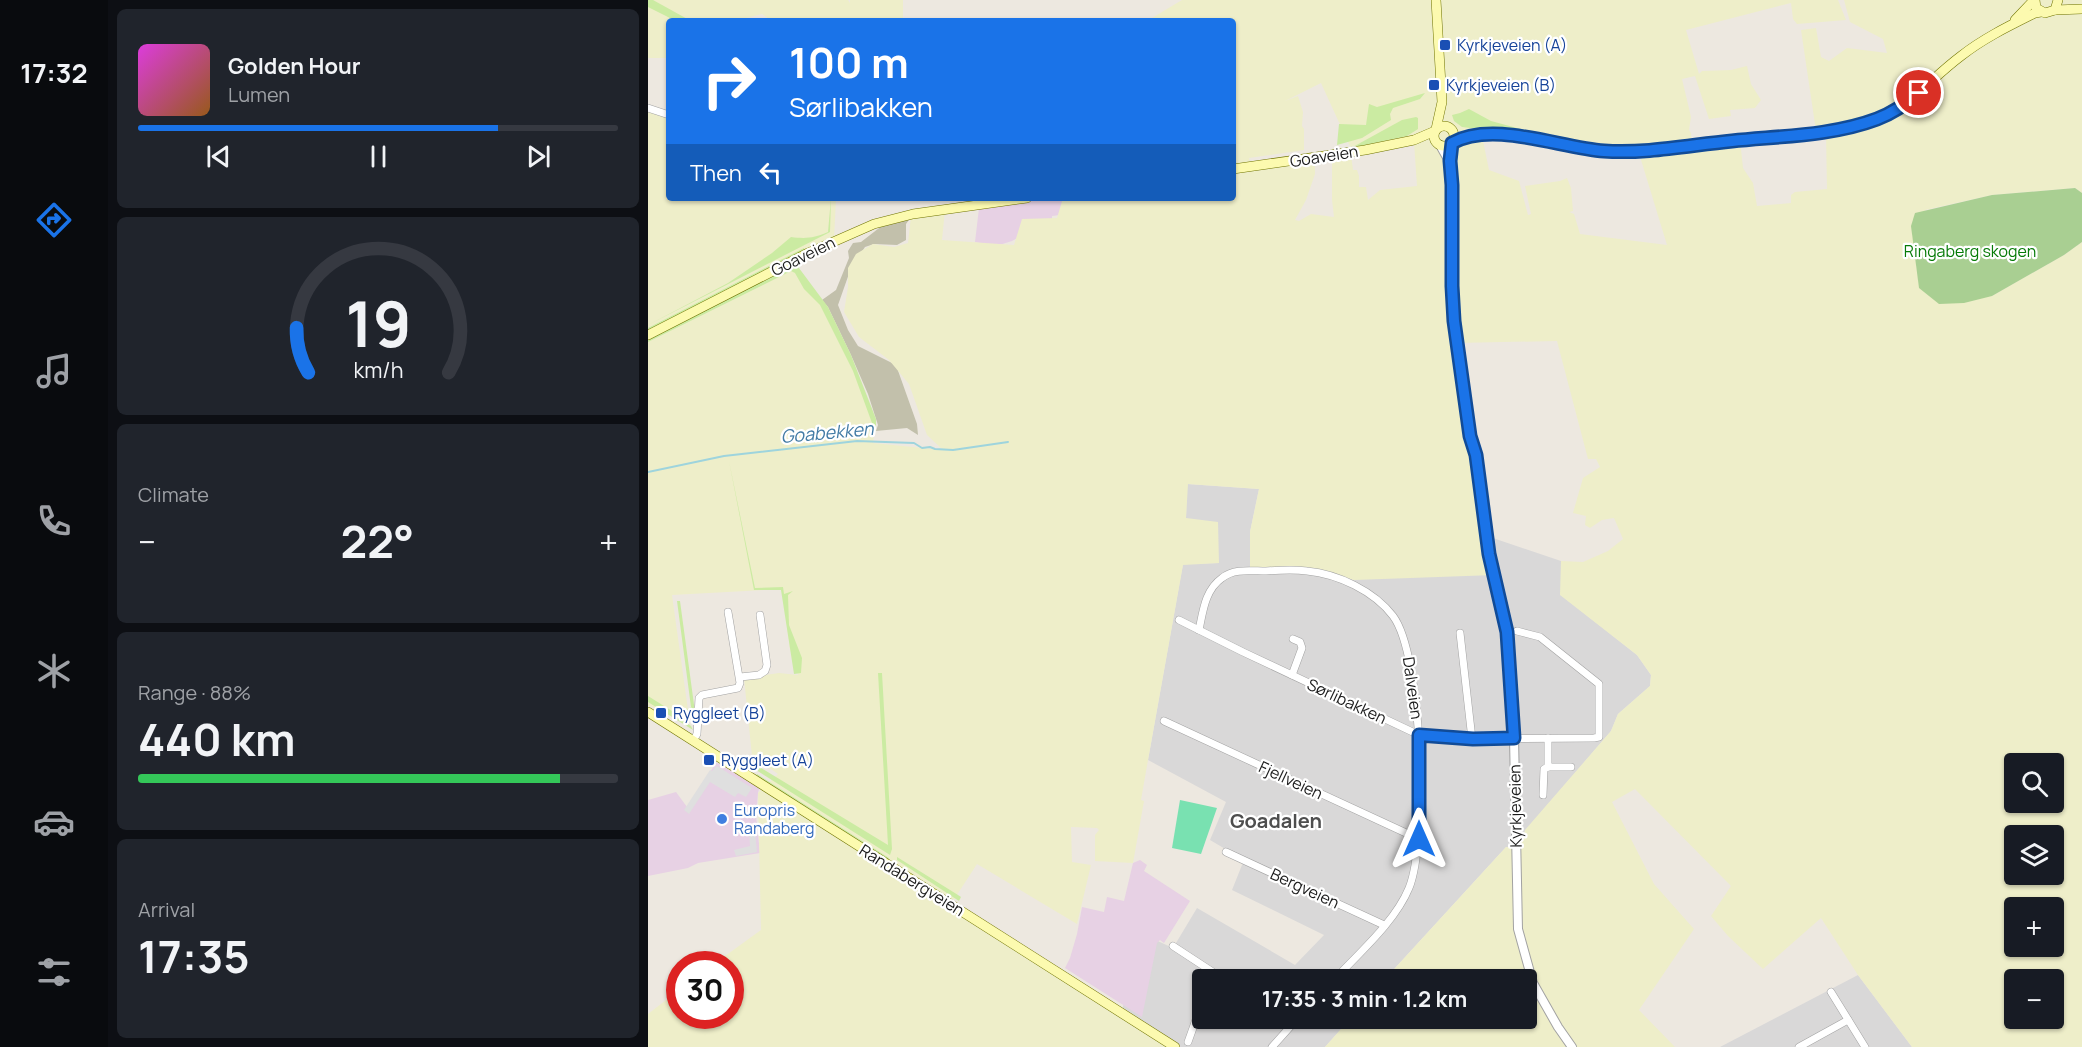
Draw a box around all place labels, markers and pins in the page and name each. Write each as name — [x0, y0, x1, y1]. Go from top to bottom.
place label: Kyrkjeveien (A) — [1457, 34, 1567, 56]
marker: Kyrkjeveien (A) — [1438, 38, 1452, 52]
pin — [1893, 67, 1944, 118]
place label: Kyrkjeveien (B) — [1446, 74, 1556, 96]
marker: Kyrkjeveien (B) — [1427, 78, 1441, 92]
place label: Ryggleet (B) — [673, 702, 766, 724]
marker: Ryggleet (B) — [654, 706, 668, 720]
place label: Ryggleet (A) — [721, 749, 814, 771]
marker: Ryggleet (A) — [702, 753, 716, 767]
place label: Europris Randaberg — [734, 799, 815, 839]
marker: Europris Randaberg — [715, 812, 729, 826]

